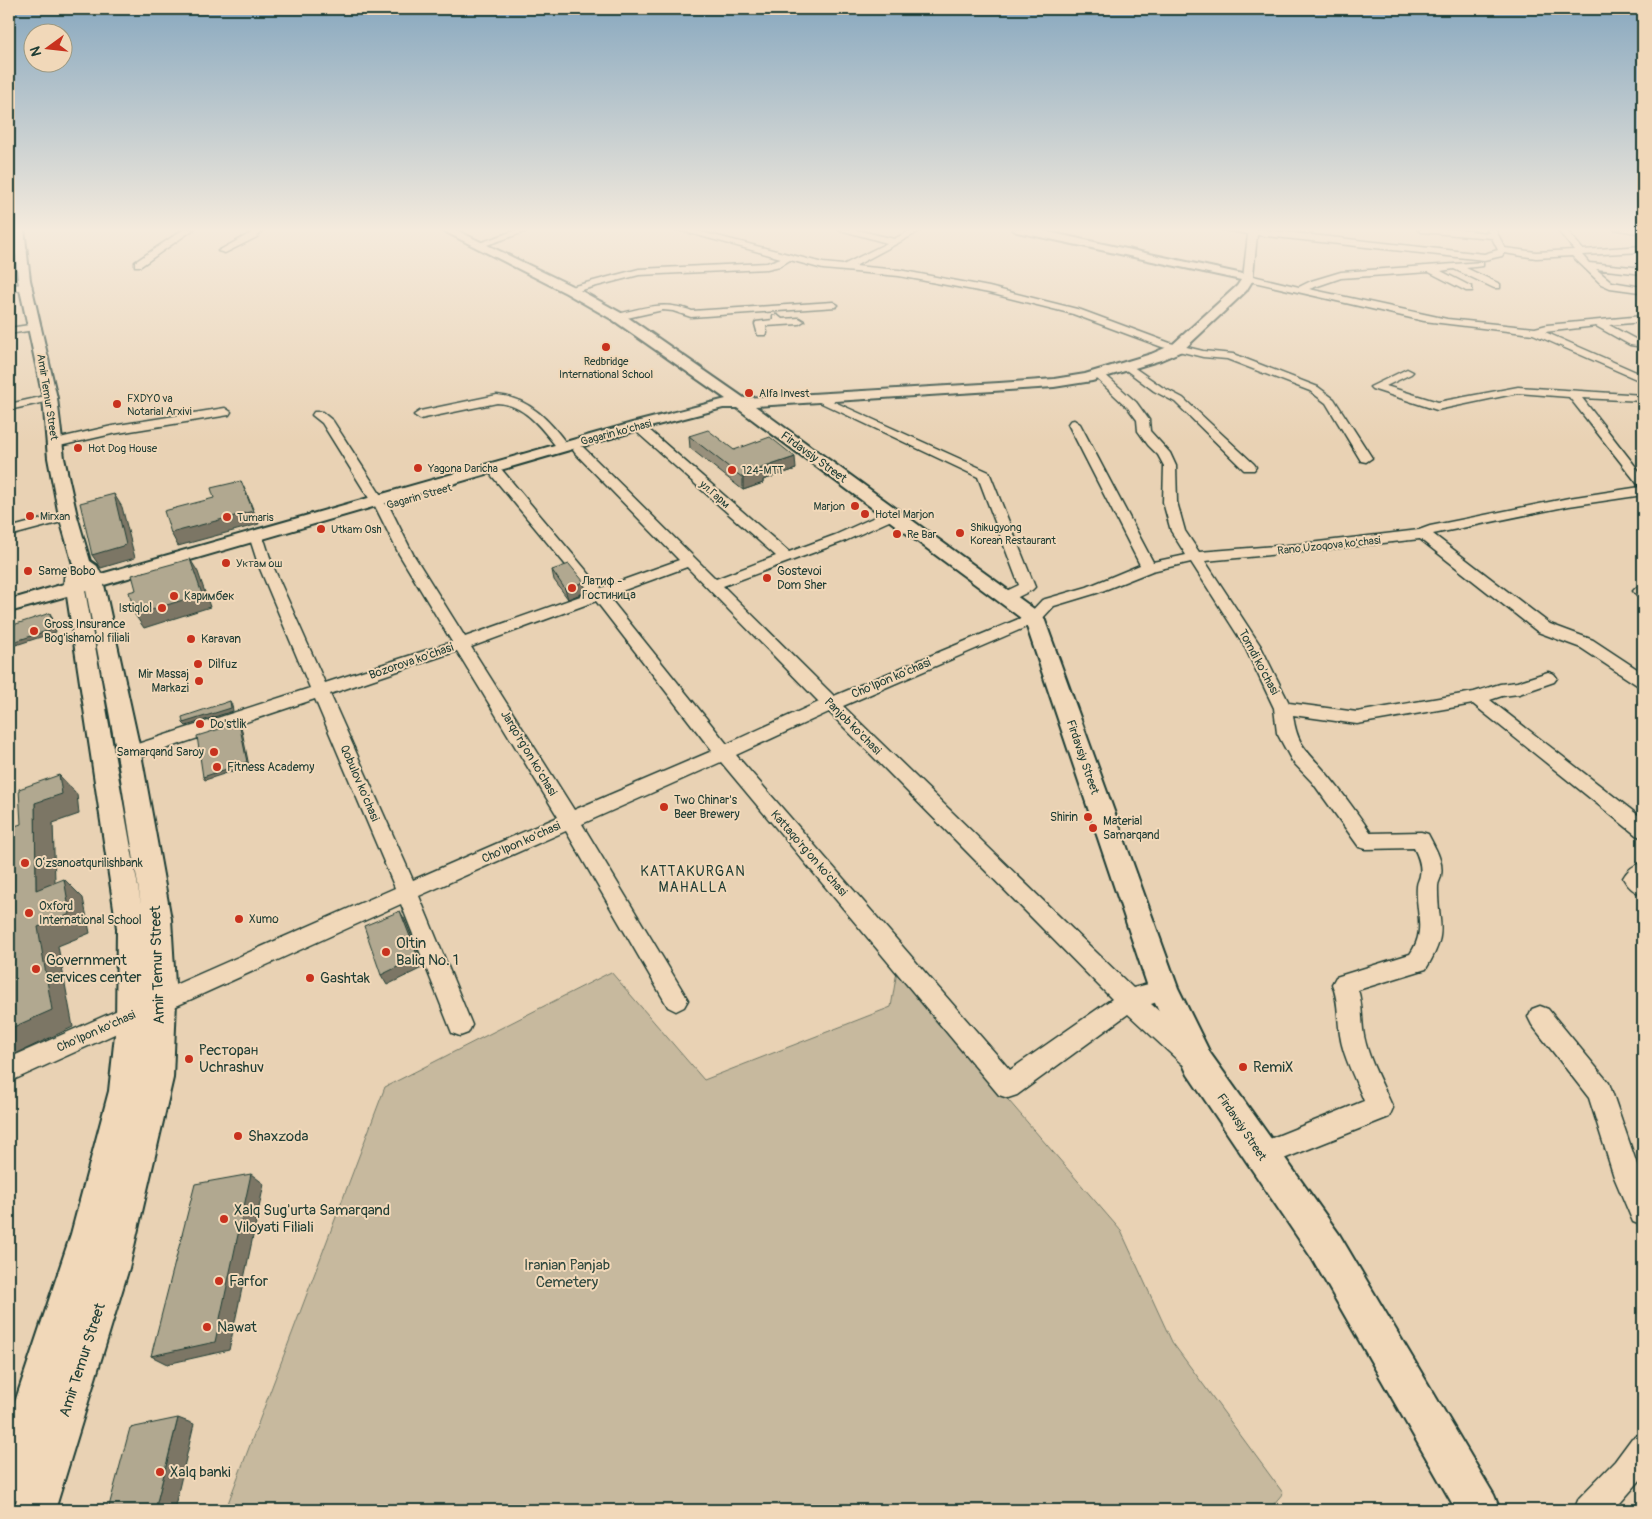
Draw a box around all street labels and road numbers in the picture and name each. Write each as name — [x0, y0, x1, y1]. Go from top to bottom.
street label: Amir Temur Street — [34, 353, 61, 442]
street label: Gagarin ko'chasi — [579, 417, 653, 448]
street label: Firdavsiy Street — [778, 428, 850, 486]
street label: ул.Гарм — [696, 477, 732, 511]
street label: Gagarin Street — [385, 481, 454, 512]
street label: Rano Uzoqova ko'chasi — [1277, 534, 1381, 557]
street label: Tomdi ko'chasi — [1235, 627, 1282, 698]
street label: Bozorova ko'chasi — [367, 640, 456, 683]
street label: Cho'lpon ko'chasi — [849, 655, 933, 702]
street label: Panjob ko'chasi — [821, 695, 884, 758]
street label: Jarqo'rg'on ko'chasi — [497, 708, 560, 799]
street label: Firdavsiy Street — [1063, 718, 1102, 797]
street label: Qobulov ko'chasi — [337, 743, 382, 824]
street label: Kattaqo'rg'on ko'chasi — [767, 807, 850, 899]
street label: Cho'lpon ko'chasi — [479, 818, 563, 867]
street label: Amir Temur Street — [146, 904, 169, 1025]
street label: Cho'lpon ko'chasi — [54, 1007, 138, 1056]
street label: Firdavsiy Street — [1214, 1091, 1270, 1164]
street label: Amir Temur Street — [55, 1300, 110, 1420]

